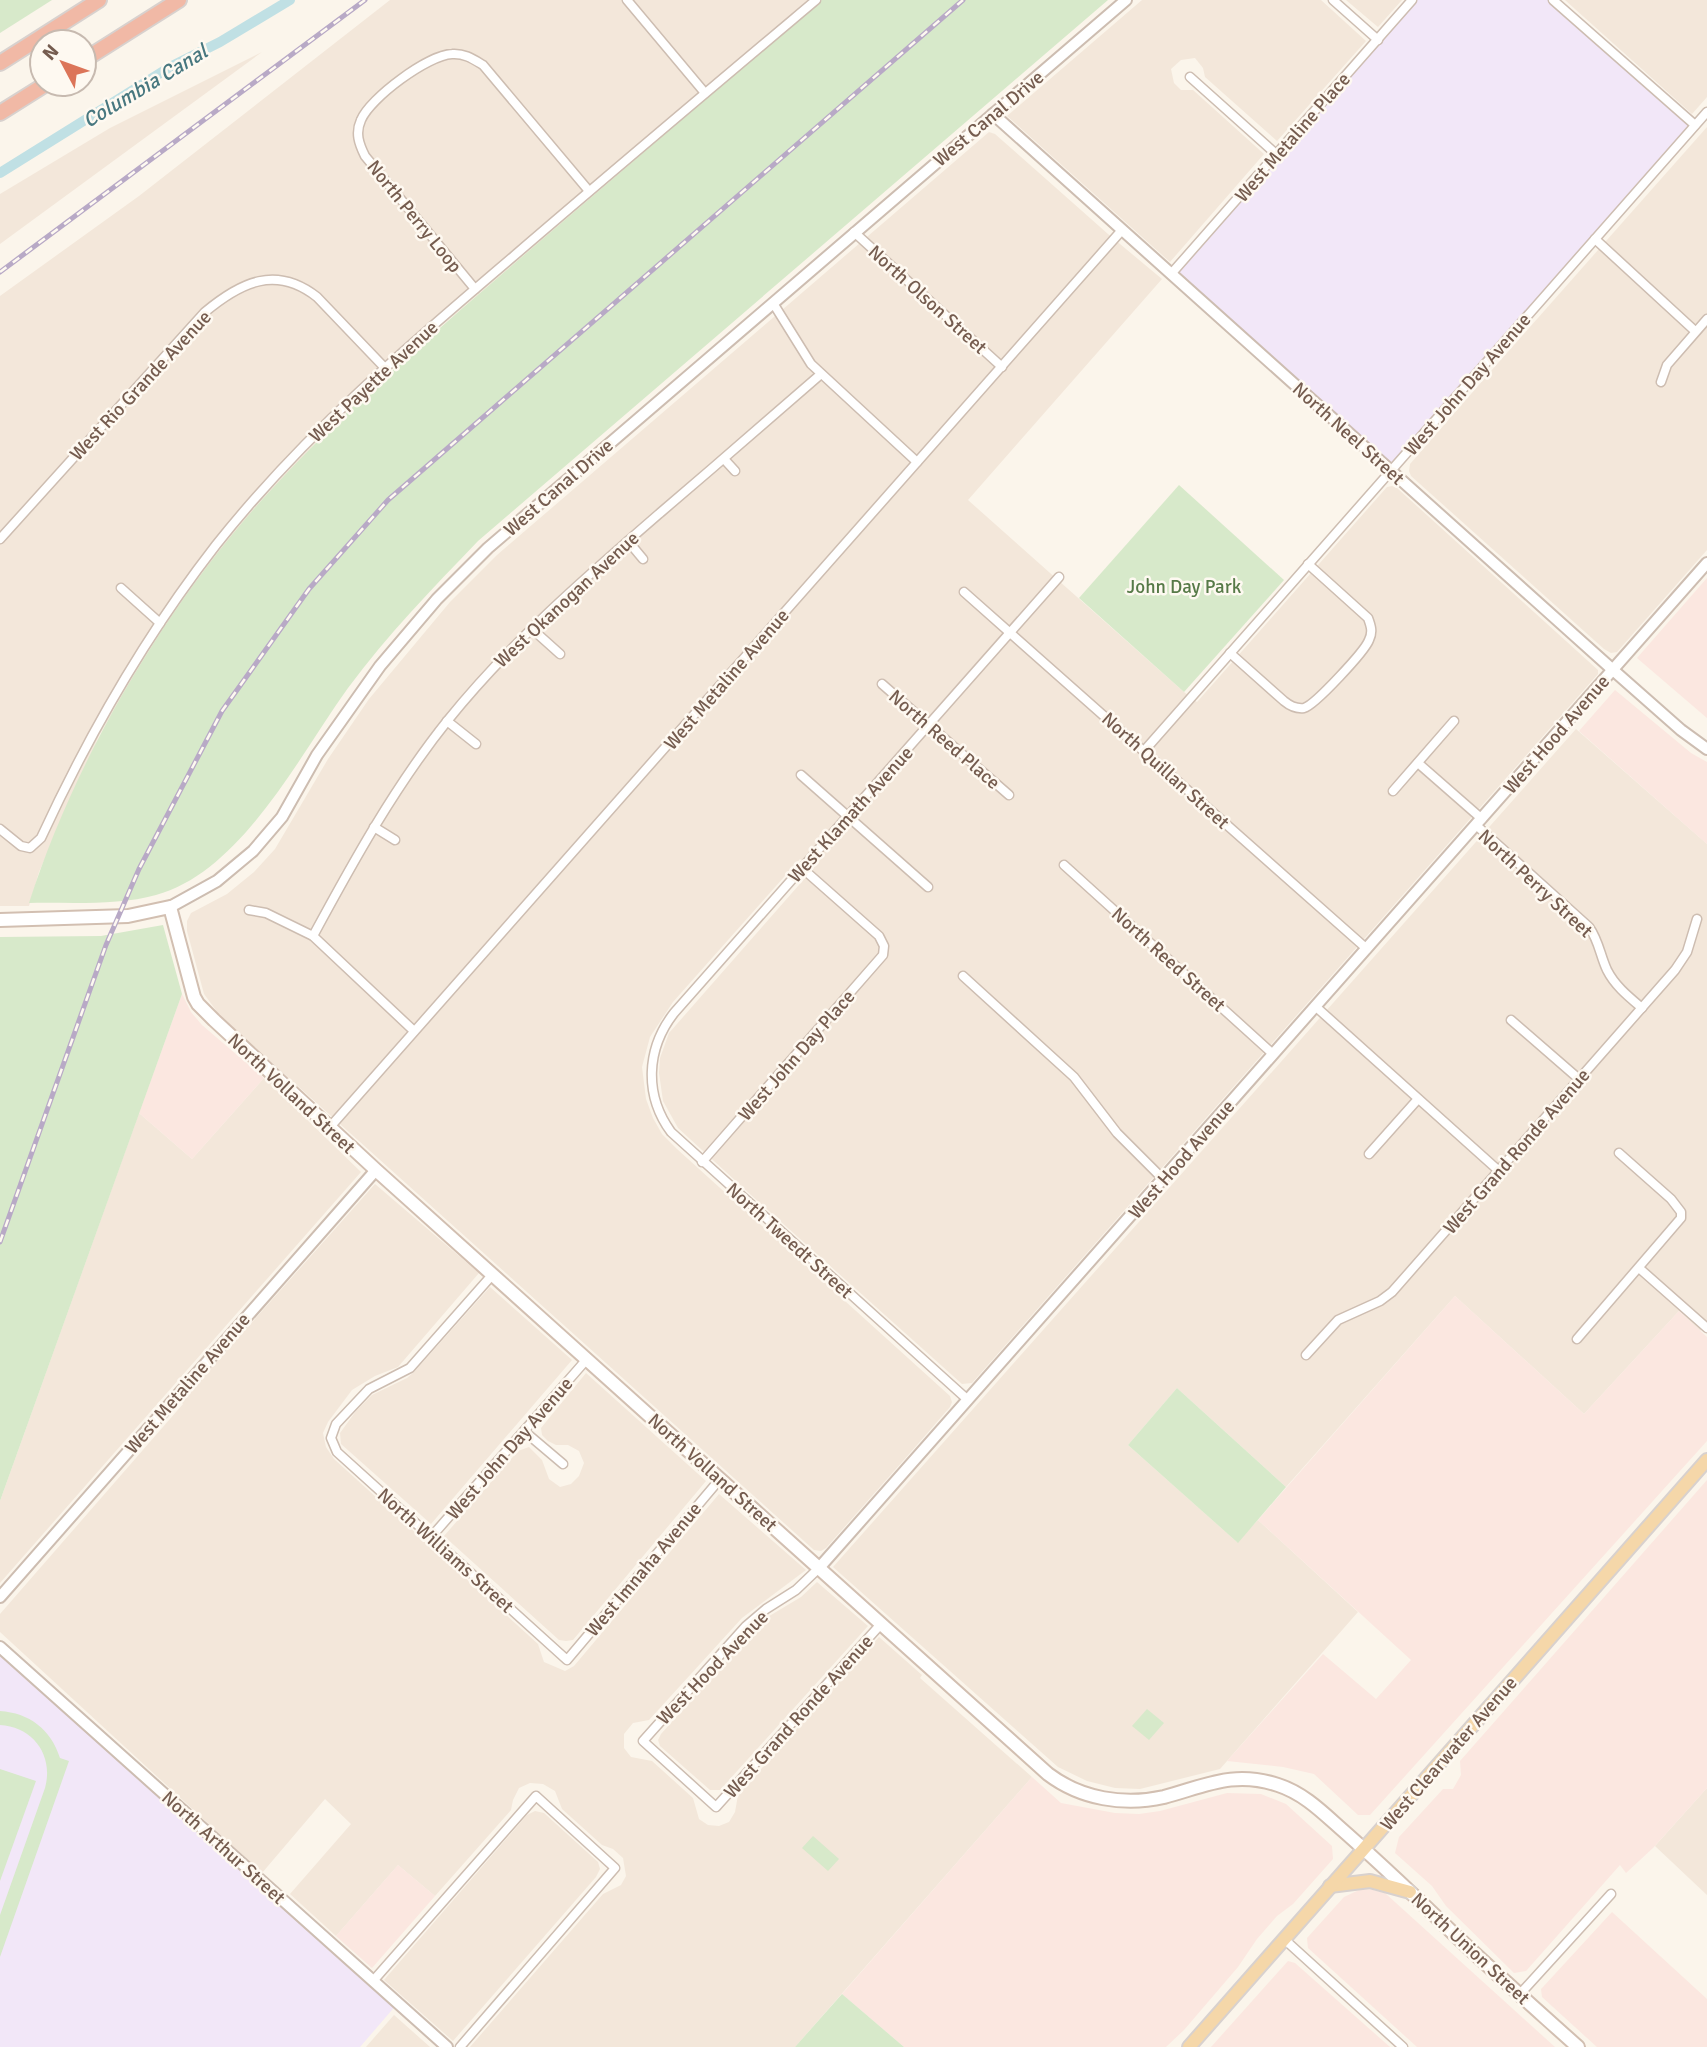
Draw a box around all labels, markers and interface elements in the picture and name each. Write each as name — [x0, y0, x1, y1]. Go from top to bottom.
north arrow — [28, 28, 98, 98]
water label: Columbia Canal — [78, 38, 214, 133]
text: N — [38, 40, 64, 65]
street label: West Canal Drive — [928, 65, 1049, 172]
street label: West Metaline Place — [1230, 68, 1356, 207]
street label: North Perry Loop — [361, 155, 467, 278]
street label: North Olson Street — [863, 240, 992, 360]
street label: West Rio Grande Avenue — [65, 305, 217, 466]
street label: West John Day Avenue — [1399, 308, 1536, 461]
street label: West Payette Avenue — [304, 316, 443, 448]
street label: North Neel Street — [1287, 377, 1410, 491]
street label: West Canal Drive — [499, 434, 618, 542]
street label: West Okanogan Avenue — [489, 526, 644, 673]
park label: John Day Park — [1127, 575, 1242, 599]
street label: West Metaline Avenue — [659, 604, 795, 755]
street label: West Hood Avenue — [1498, 670, 1615, 799]
street label: North Reed Place — [884, 685, 1005, 795]
street label: North Quillan Street — [1096, 707, 1235, 835]
street label: West Klamath Avenue — [783, 741, 918, 888]
street label: North Perry Street — [1473, 824, 1598, 943]
street label: North Reed Street — [1106, 902, 1231, 1017]
street label: West John Day Place — [733, 985, 860, 1126]
street label: North Volland Street — [222, 1028, 360, 1159]
street label: West Grand Ronde Avenue — [1438, 1064, 1595, 1240]
street label: West Hood Avenue — [1123, 1095, 1240, 1224]
street label: North Tweedt Street — [721, 1178, 858, 1304]
street label: West Metaline Avenue — [120, 1308, 256, 1459]
street label: West John Day Avenue — [441, 1372, 578, 1525]
street label: North Volland Street — [643, 1408, 782, 1537]
street label: North Williams Street — [372, 1483, 519, 1619]
street label: West Imnaha Avenue — [580, 1497, 707, 1642]
street label: West Hood Avenue — [652, 1605, 774, 1730]
street label: West Grand Ronde Avenue — [719, 1630, 879, 1803]
street label: West Clearwater Avenue — [1375, 1671, 1522, 1836]
street label: North Arthur Street — [156, 1786, 290, 1910]
street label: North Union Street — [1406, 1888, 1535, 2010]

